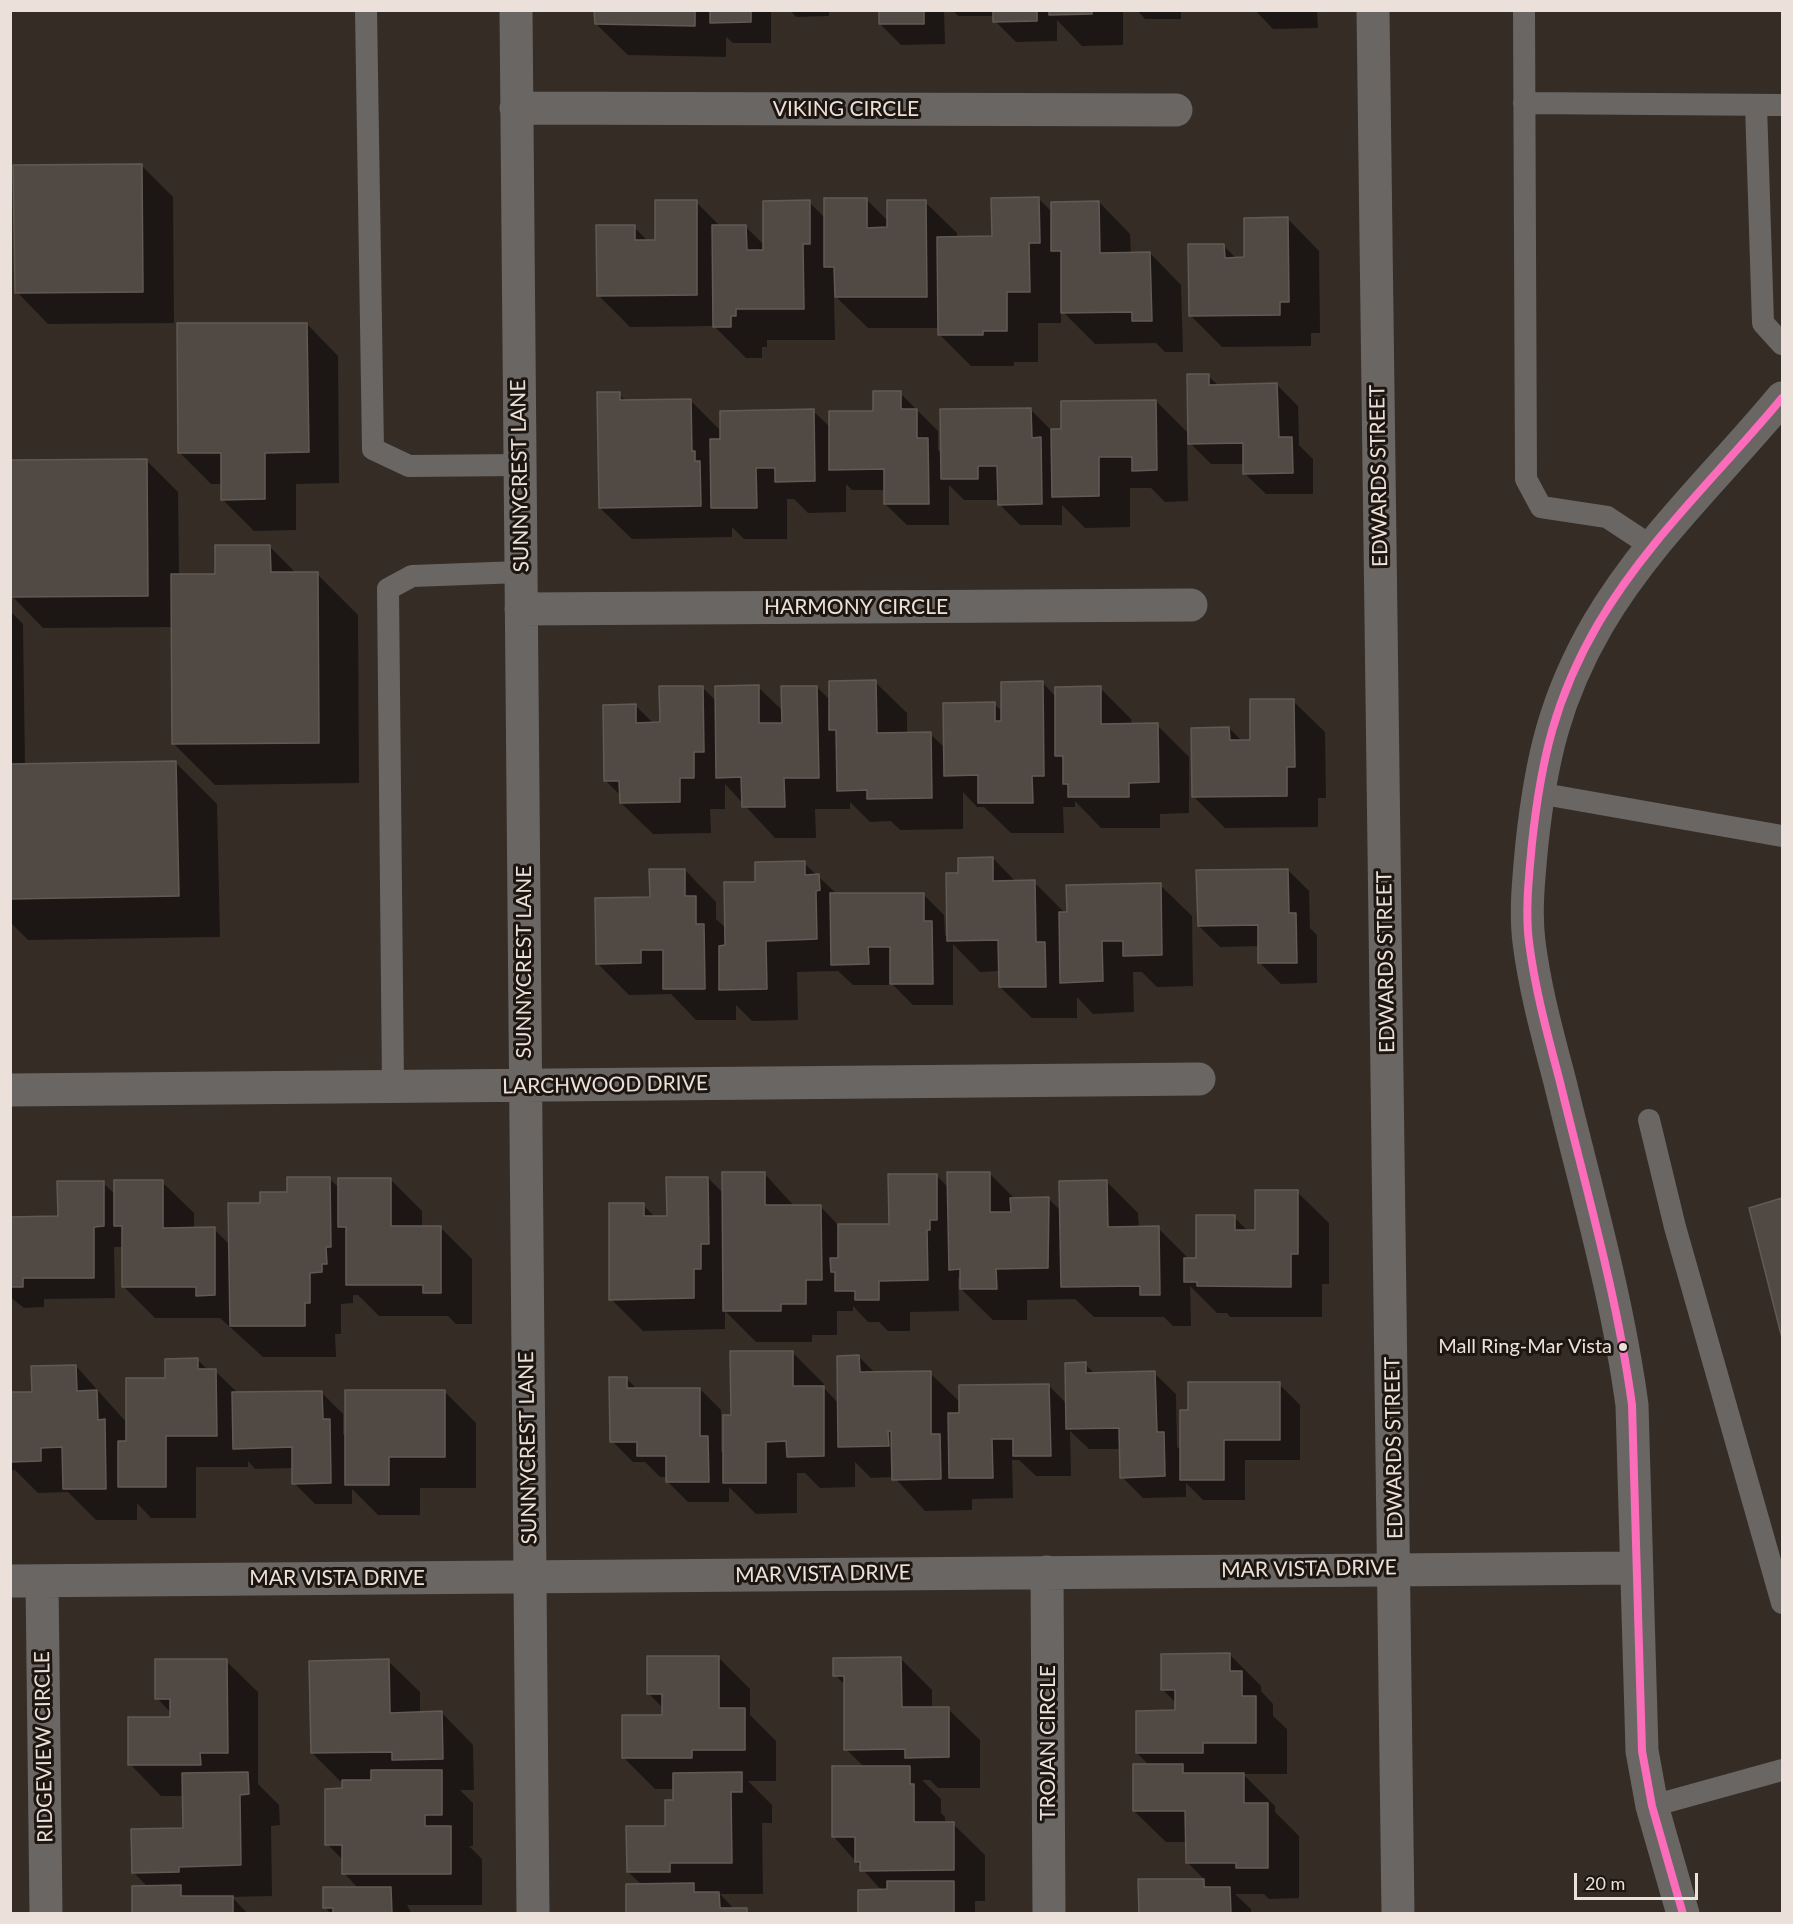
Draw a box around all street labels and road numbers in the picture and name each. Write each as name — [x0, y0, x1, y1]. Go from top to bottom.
street label: VIKING CIRCLE — [773, 96, 919, 122]
street label: SUNNYCREST LANE — [506, 379, 534, 573]
street label: EDWARDS STREET — [1365, 385, 1393, 567]
street label: HARMONY CIRCLE — [764, 594, 948, 620]
street label: SUNNYCREST LANE — [511, 866, 537, 1058]
street label: EDWARDS STREET — [1372, 871, 1400, 1053]
street label: LARCHWOOD DRIVE — [502, 1071, 708, 1099]
street label: SUNNYCREST LANE — [514, 1351, 542, 1545]
street label: EDWARDS STREET — [1380, 1357, 1408, 1539]
street label: MAR VISTA DRIVE — [1221, 1555, 1397, 1583]
street label: MAR VISTA DRIVE — [735, 1560, 911, 1588]
street label: MAR VISTA DRIVE — [249, 1565, 425, 1591]
street label: RIDGEVIEW CIRCLE — [30, 1651, 58, 1843]
street label: TROJAN CIRCLE — [1035, 1665, 1061, 1821]

